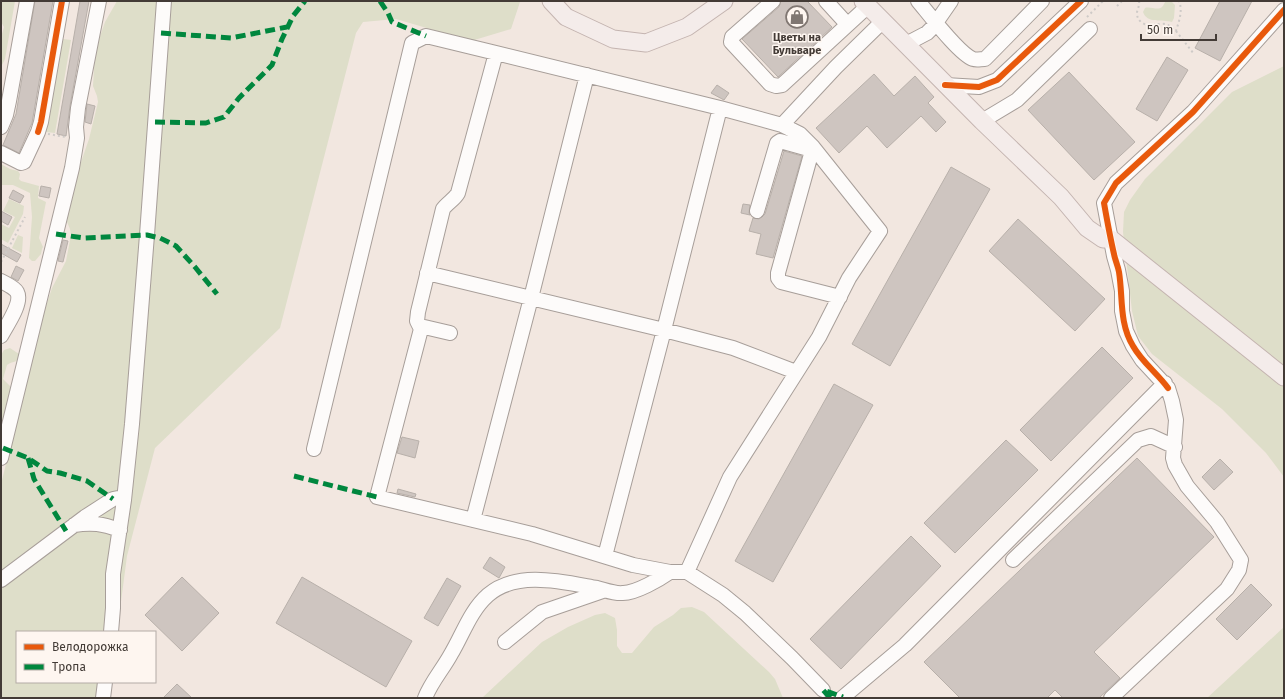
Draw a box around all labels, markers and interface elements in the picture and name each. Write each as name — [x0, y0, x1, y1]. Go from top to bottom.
shop icon: Цветы на Бульваре — [784, 4, 810, 30]
scale bar — [1141, 16, 1216, 42]
text: 50 m — [1147, 23, 1173, 37]
place label: Цветы на Бульваре — [773, 31, 821, 57]
legend — [16, 631, 156, 683]
text: Велодорожка — [52, 640, 128, 654]
text: Тропа — [52, 660, 86, 674]

